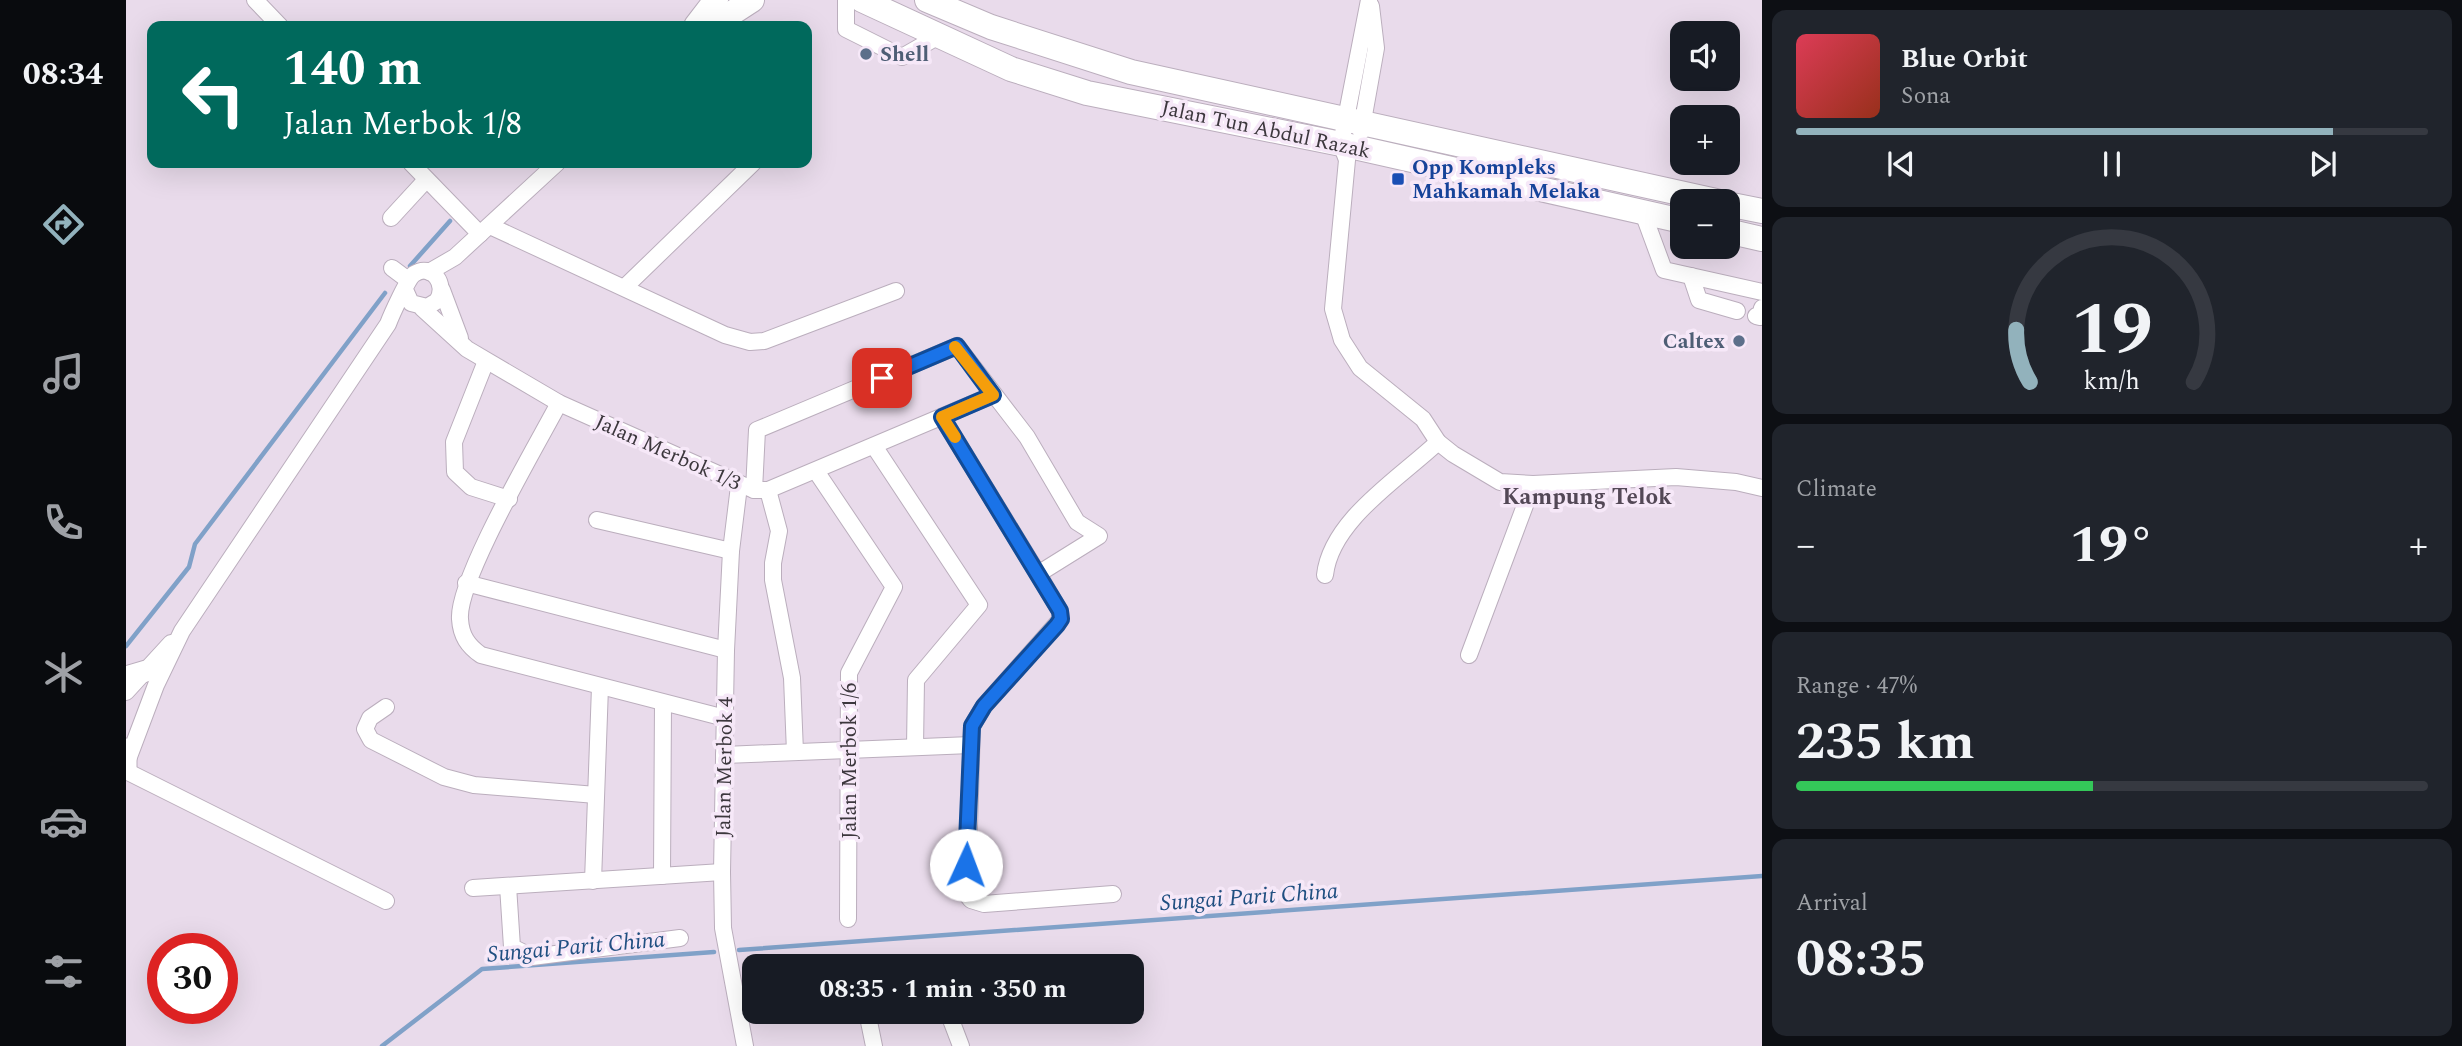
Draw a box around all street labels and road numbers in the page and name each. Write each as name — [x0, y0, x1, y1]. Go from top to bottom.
street label: Jalan Tun Abdul Razak — [1158, 92, 1374, 168]
street label: Jalan Merbok 1/3 — [590, 406, 746, 500]
street label: Jalan Merbok 1/6 — [834, 683, 866, 839]
street label: Jalan Merbok 4 — [708, 696, 742, 838]

